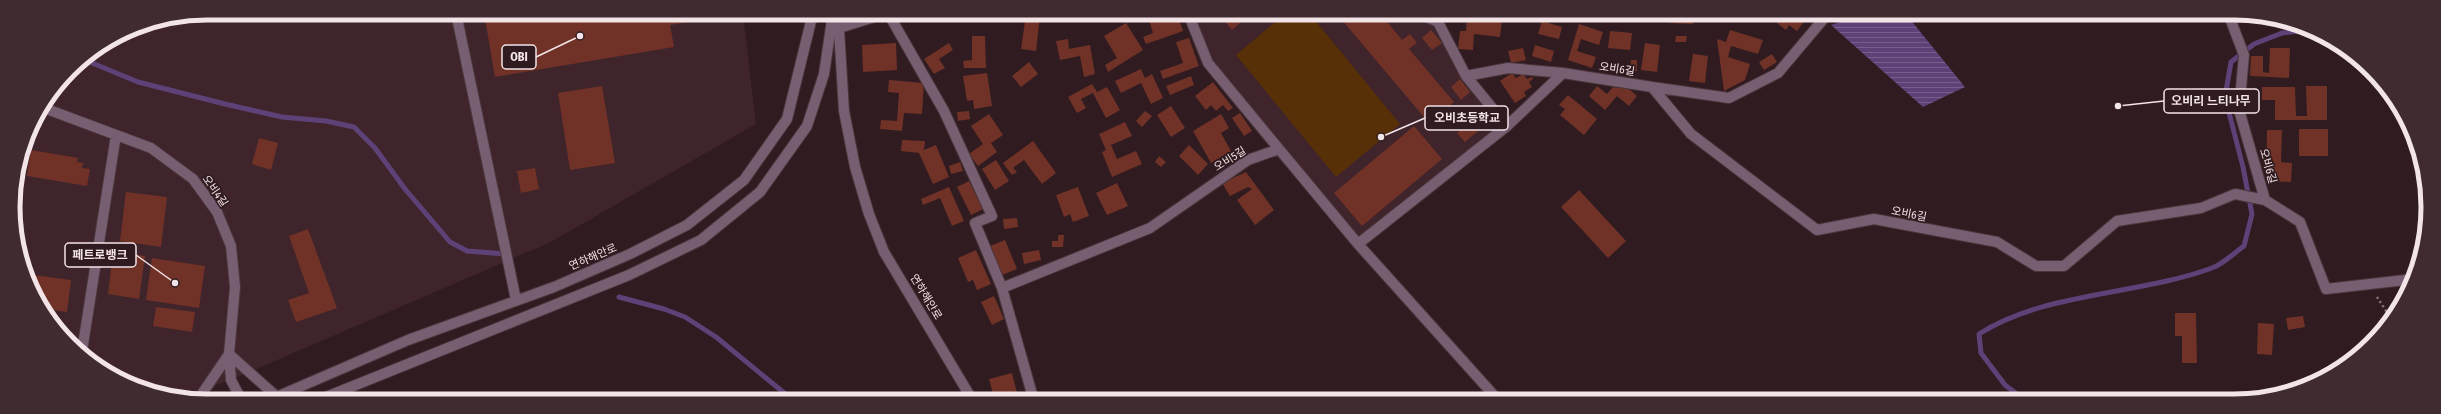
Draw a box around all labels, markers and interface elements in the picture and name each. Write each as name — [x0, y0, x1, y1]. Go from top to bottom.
callout: OBI — [502, 45, 536, 69]
text: OBI — [510, 50, 528, 64]
street label: 오비6길 — [1598, 60, 1636, 78]
callout: 오비리 느티나무 — [2164, 89, 2259, 113]
text: 오비리 느티나무 — [2171, 94, 2251, 108]
callout: 오비초등학교 — [1425, 106, 1508, 130]
text: 오비초등학교 — [1434, 111, 1500, 125]
street label: 오비5길 — [1212, 144, 1248, 174]
street label: 오비6길 — [2257, 147, 2279, 185]
street label: 오비4길 — [199, 173, 231, 209]
street label: 오비6길 — [1890, 204, 1928, 224]
street label: 연하해안로 — [567, 241, 619, 273]
callout: 페트로뱅크 — [65, 243, 136, 267]
text: 페트로뱅크 — [72, 248, 128, 262]
street label: 연하해안로 — [907, 272, 945, 322]

